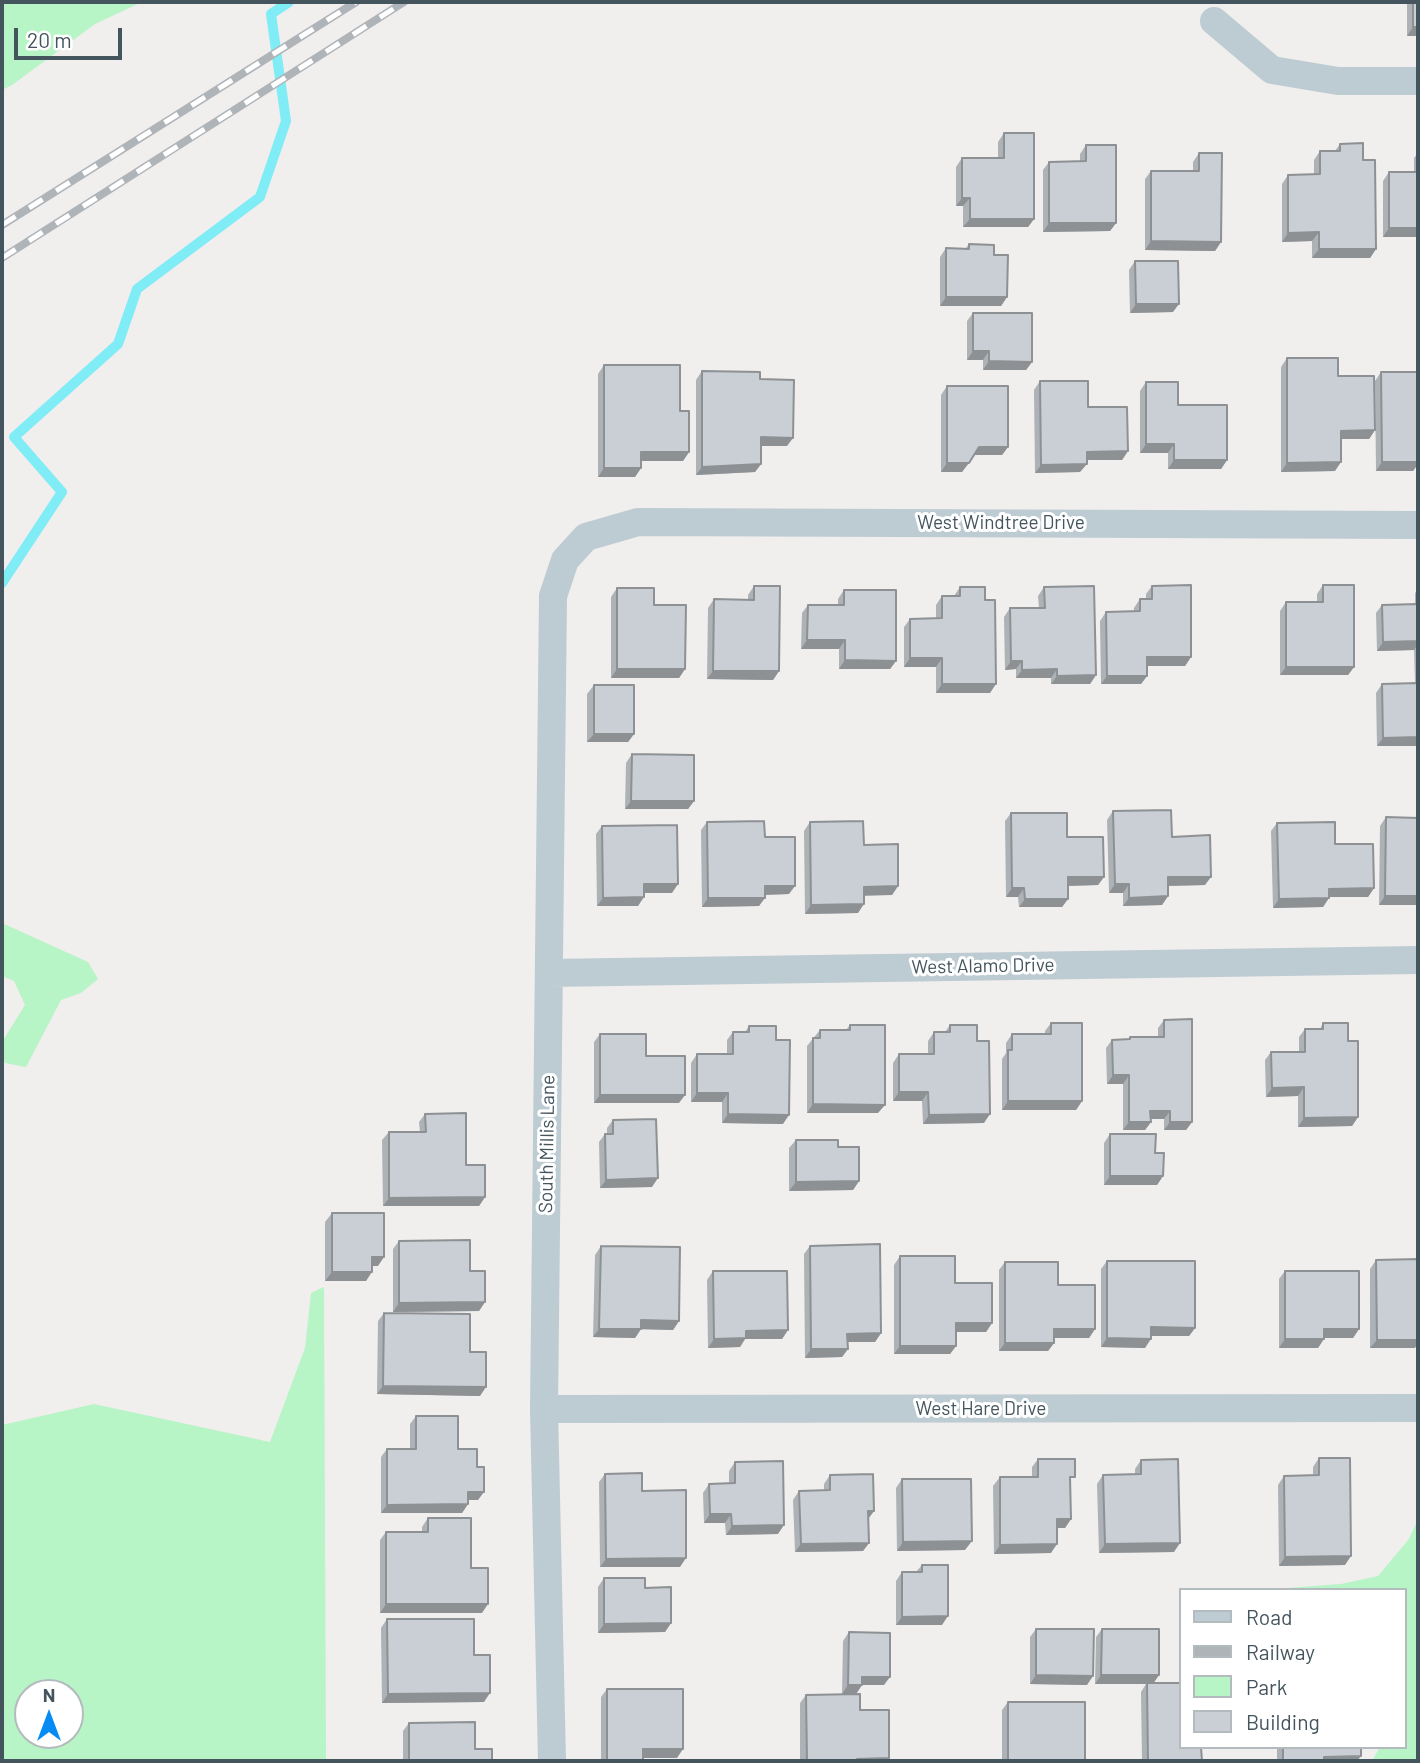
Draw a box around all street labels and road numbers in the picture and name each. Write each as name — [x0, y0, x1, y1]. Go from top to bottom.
street label: West Windtree Drive — [917, 512, 1085, 534]
street label: West Alamo Drive — [911, 953, 1055, 979]
street label: South Millis Lane — [534, 1075, 560, 1213]
street label: West Hare Drive — [916, 1398, 1046, 1420]

